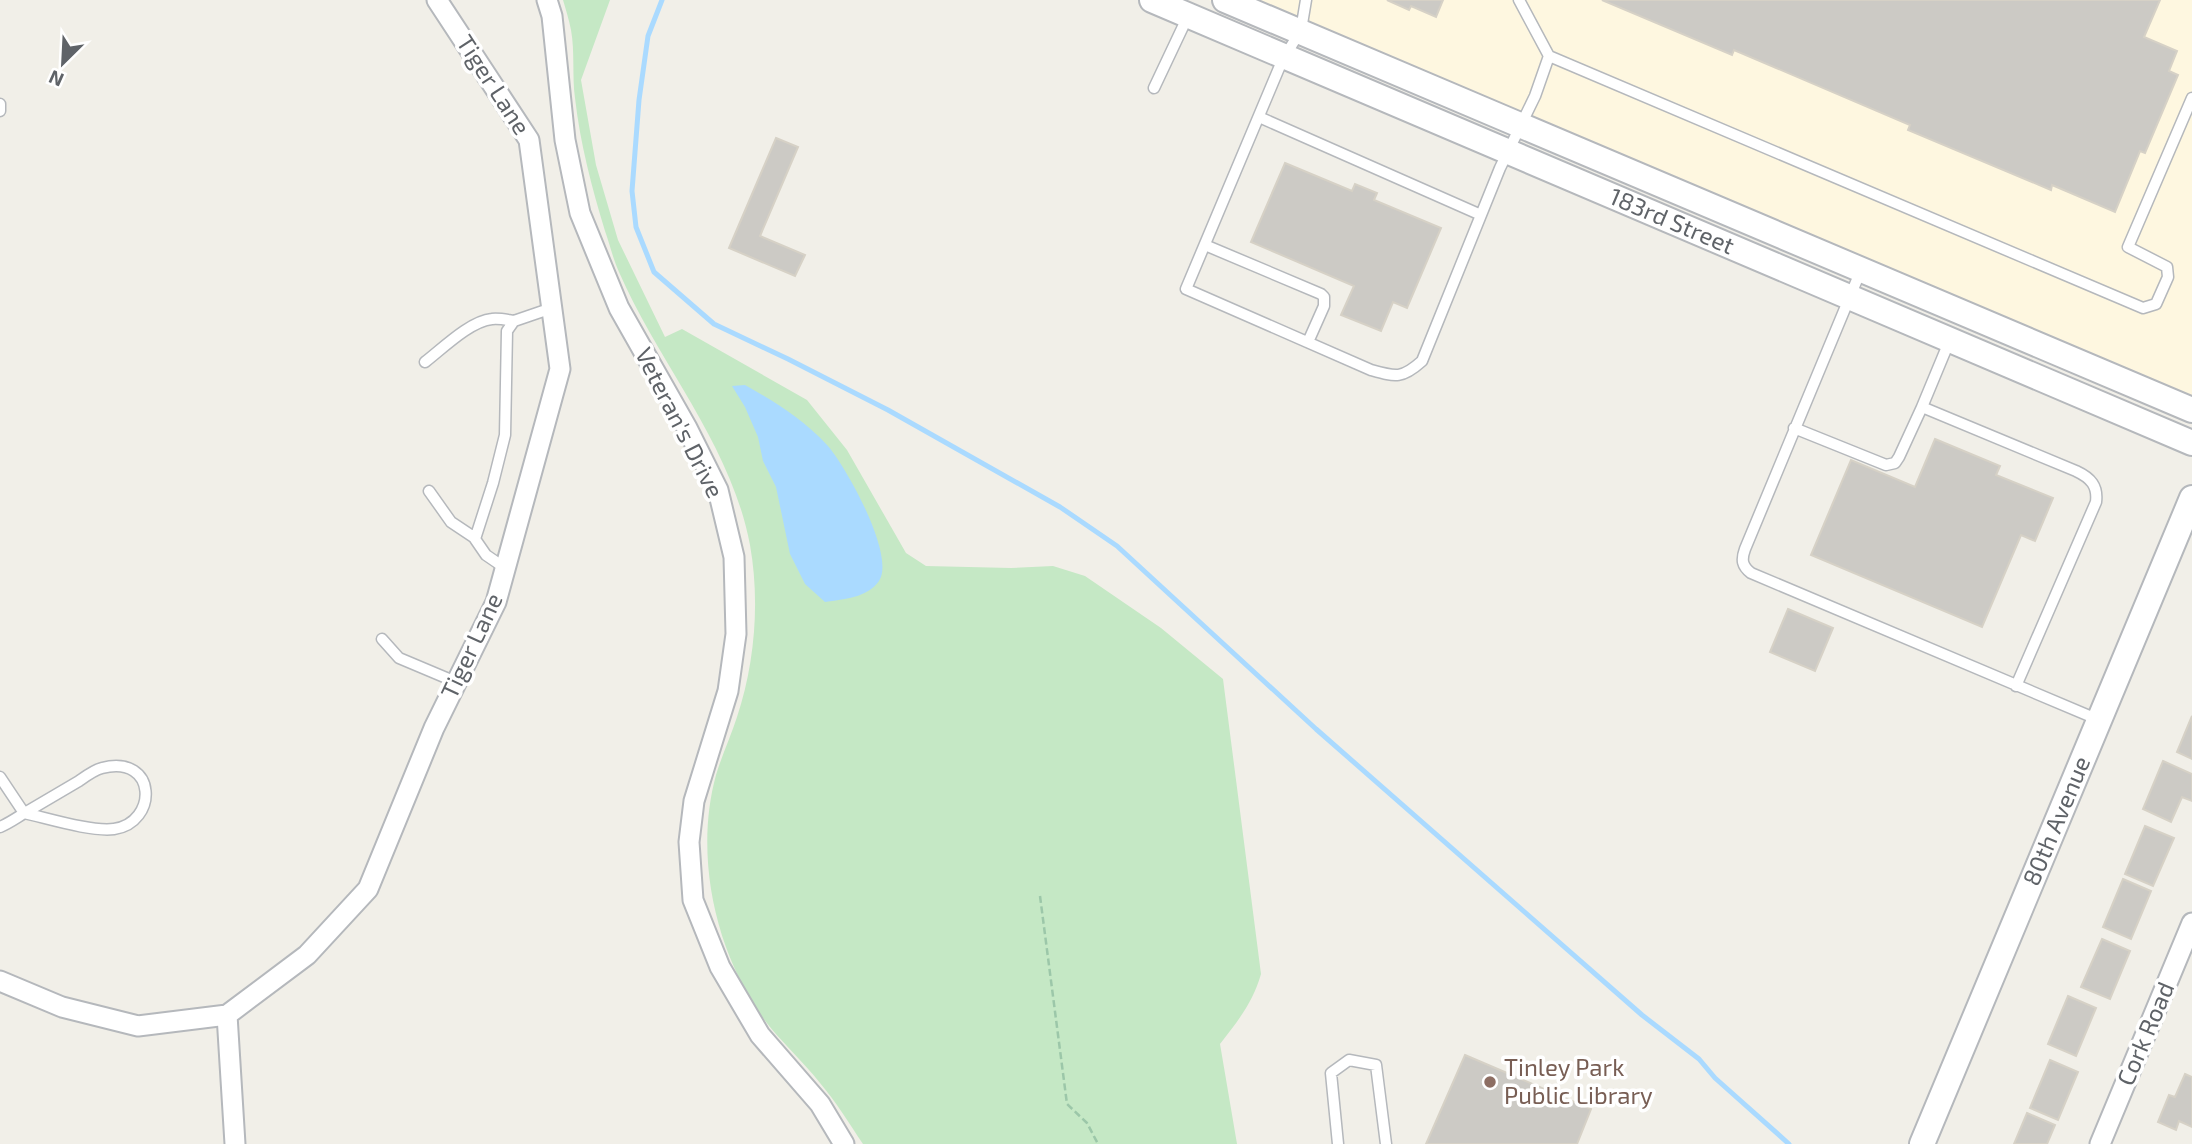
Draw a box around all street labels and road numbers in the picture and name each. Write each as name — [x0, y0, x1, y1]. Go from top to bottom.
street label: Tiger Lane — [451, 29, 537, 139]
street label: 183rd Street — [1606, 181, 1739, 259]
street label: Veteran's Drive — [630, 342, 731, 502]
street label: Tiger Lane — [434, 588, 508, 703]
street label: 80th Avenue — [2016, 752, 2095, 889]
street label: Cork Road — [2110, 977, 2179, 1089]

